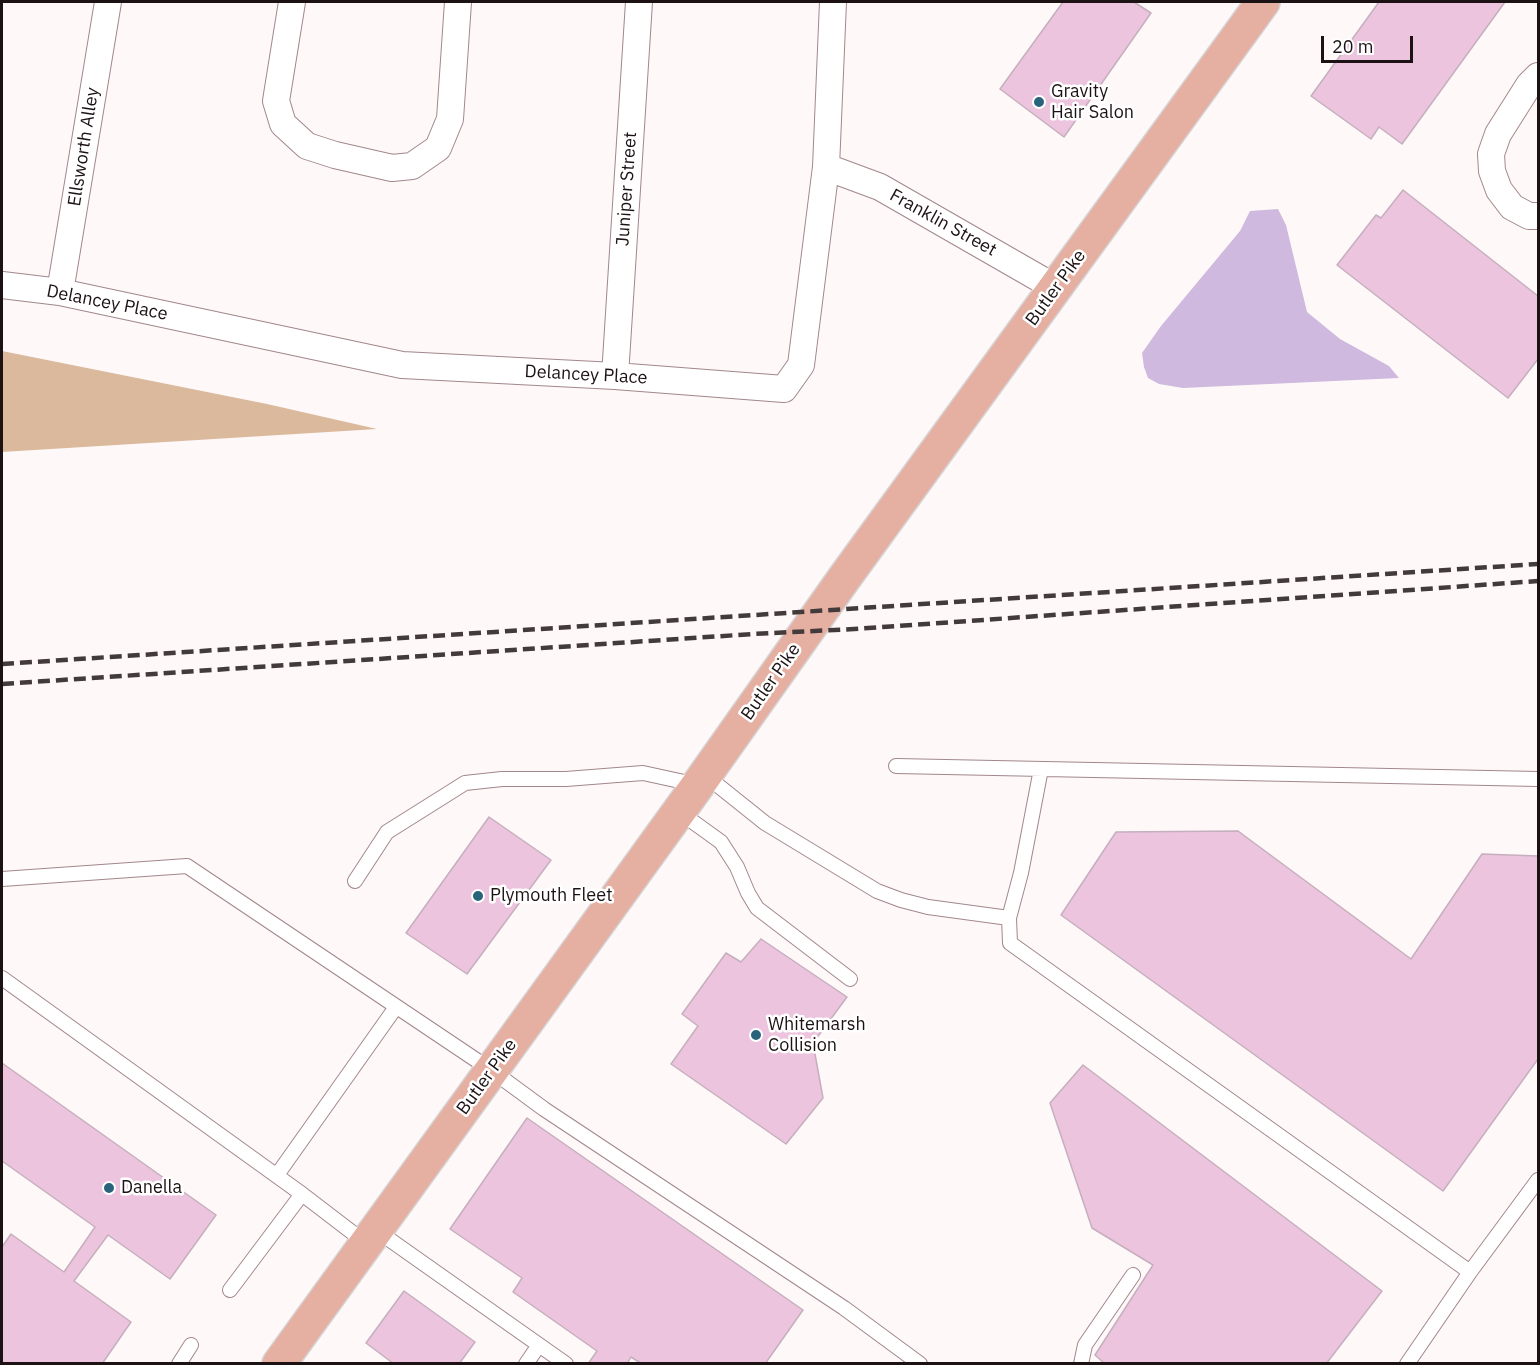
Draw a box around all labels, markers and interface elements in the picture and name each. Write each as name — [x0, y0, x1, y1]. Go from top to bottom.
scale bar — [1324, 24, 1416, 62]
text: 20 m — [1332, 35, 1374, 58]
place label: Gravity Hair Salon — [1051, 81, 1134, 124]
street label: Ellsworth Alley — [64, 86, 104, 208]
marker: Gravity Hair Salon — [1032, 95, 1046, 109]
street label: Juniper Street — [612, 131, 642, 247]
street label: Franklin Street — [886, 185, 1000, 261]
street label: Butler Pike — [1021, 246, 1091, 330]
street label: Delancey Place — [45, 281, 169, 325]
street label: Delancey Place — [524, 361, 648, 389]
street label: Butler Pike — [737, 640, 805, 724]
place label: Plymouth Fleet — [490, 885, 612, 907]
marker: Plymouth Fleet — [471, 889, 485, 903]
place label: Whitemarsh Collision — [768, 1014, 866, 1056]
marker: Whitemarsh Collision — [749, 1028, 763, 1042]
street label: Butler Pike — [452, 1035, 522, 1119]
place label: Danella — [121, 1177, 182, 1199]
marker: Danella — [102, 1181, 116, 1195]

